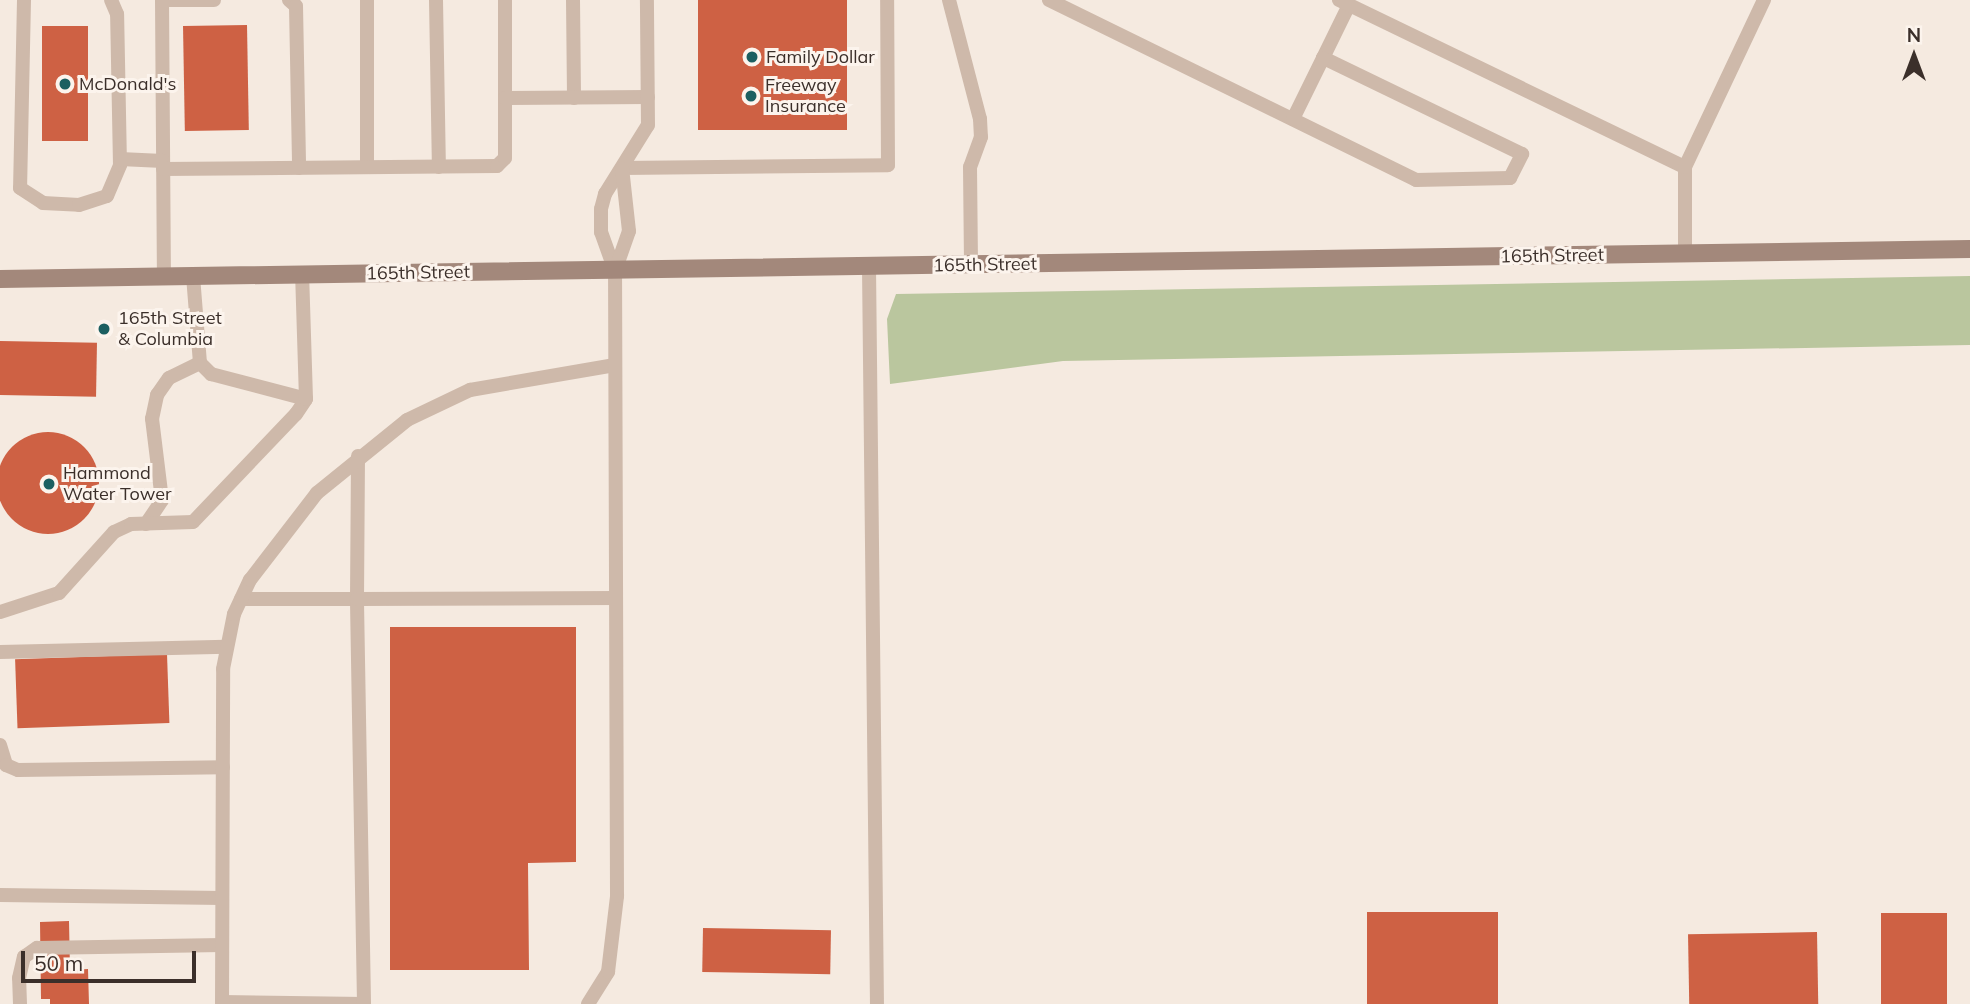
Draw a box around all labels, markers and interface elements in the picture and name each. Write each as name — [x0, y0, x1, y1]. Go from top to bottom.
north arrow — [1879, 21, 1949, 91]
text: N — [1907, 23, 1921, 47]
place label: Family Dollar — [766, 46, 875, 68]
marker: Family Dollar — [744, 49, 760, 65]
place label: McDonald's — [79, 73, 176, 95]
place label: Freeway Insurance — [765, 75, 846, 118]
marker: McDonald's — [57, 76, 73, 92]
marker: Freeway Insurance — [743, 88, 759, 104]
street label: 165th Street — [1500, 244, 1604, 268]
street label: 165th Street — [933, 253, 1037, 277]
street label: 165th Street — [366, 261, 470, 285]
place label: 165th Street & Columbia — [118, 308, 222, 350]
marker: 165th Street & Columbia — [96, 321, 112, 337]
place label: Hammond Water Tower — [63, 463, 171, 505]
marker: Hammond Water Tower — [41, 476, 57, 492]
scale bar — [24, 937, 200, 981]
text: 50 m — [34, 950, 83, 976]

